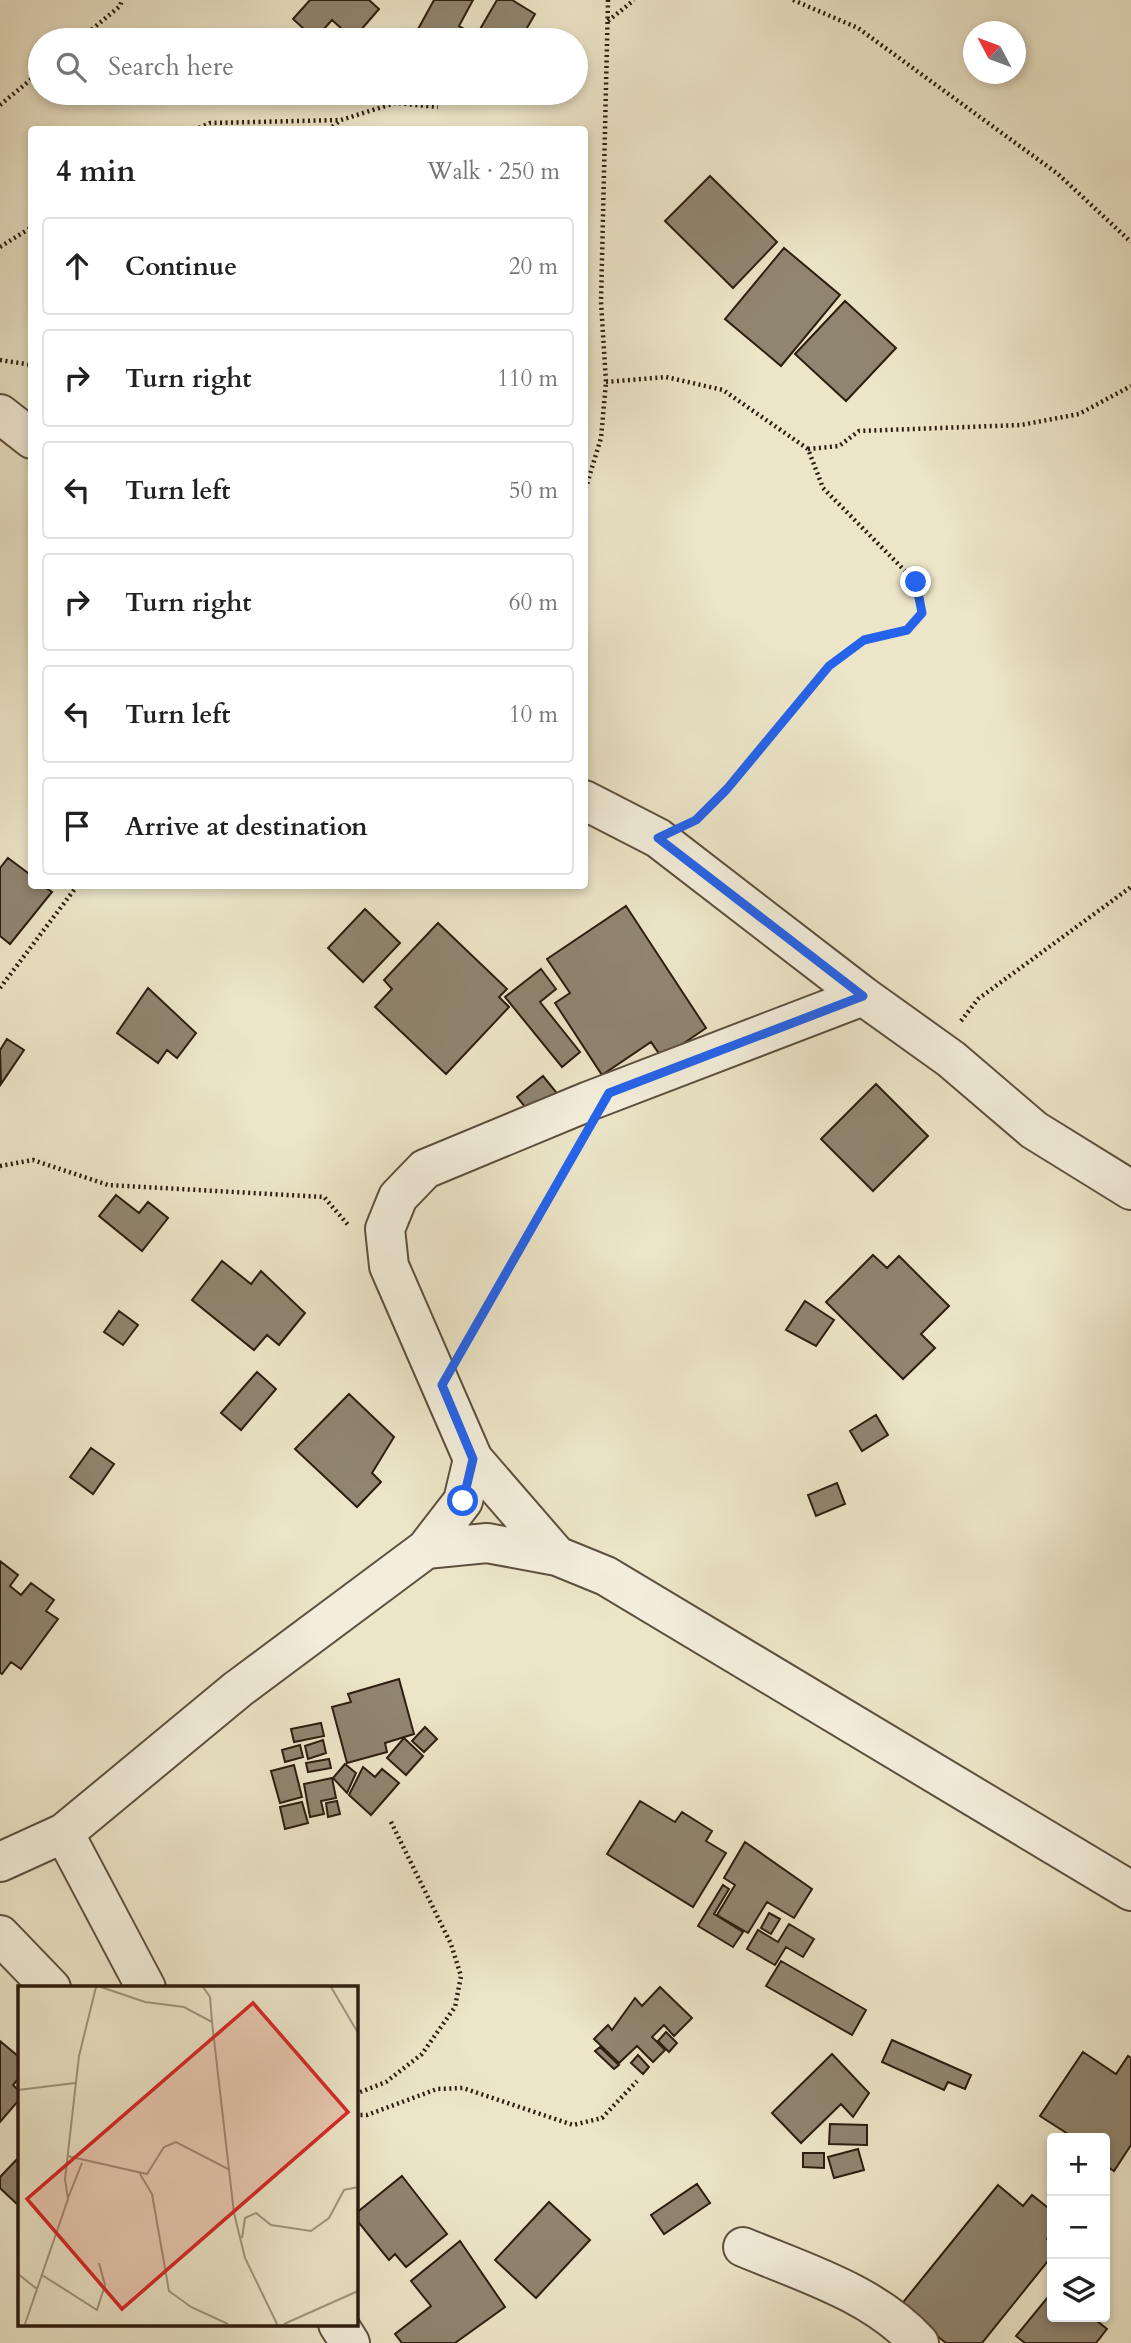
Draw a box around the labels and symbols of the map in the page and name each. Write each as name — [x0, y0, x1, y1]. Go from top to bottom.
north arrow — [963, 21, 1026, 84]
route end — [900, 566, 931, 597]
route start — [447, 1485, 478, 1516]
inset map — [18, 1986, 357, 2326]

